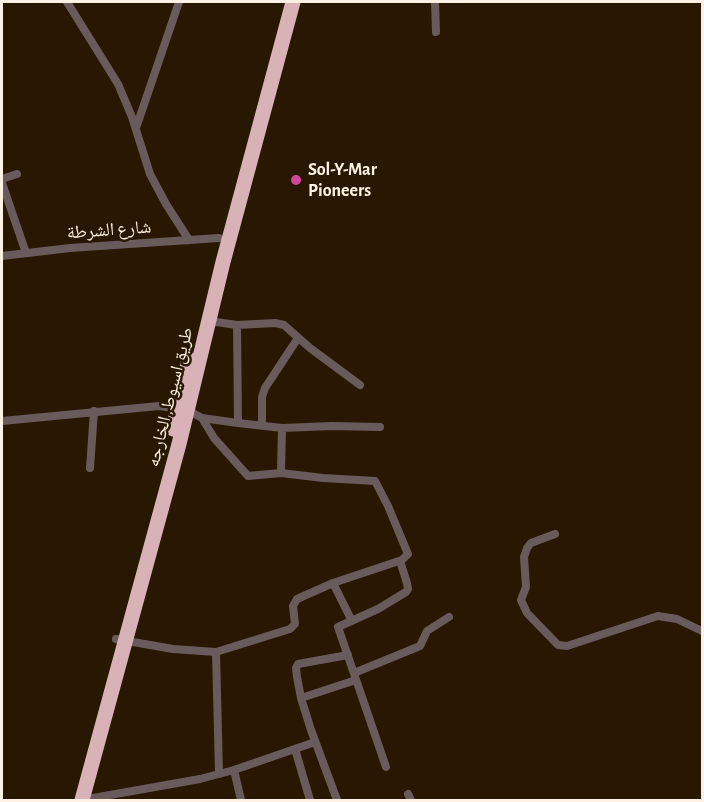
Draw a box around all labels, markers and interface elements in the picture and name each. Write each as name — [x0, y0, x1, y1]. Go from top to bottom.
place label: Sol-Y-Mar Pioneers — [308, 159, 377, 201]
marker: Sol-Y-Mar Pioneers — [289, 173, 303, 187]
street label: شارع الشرطة — [66, 216, 152, 244]
street label: طريق اسيوط, الخارجه — [142, 325, 198, 469]

